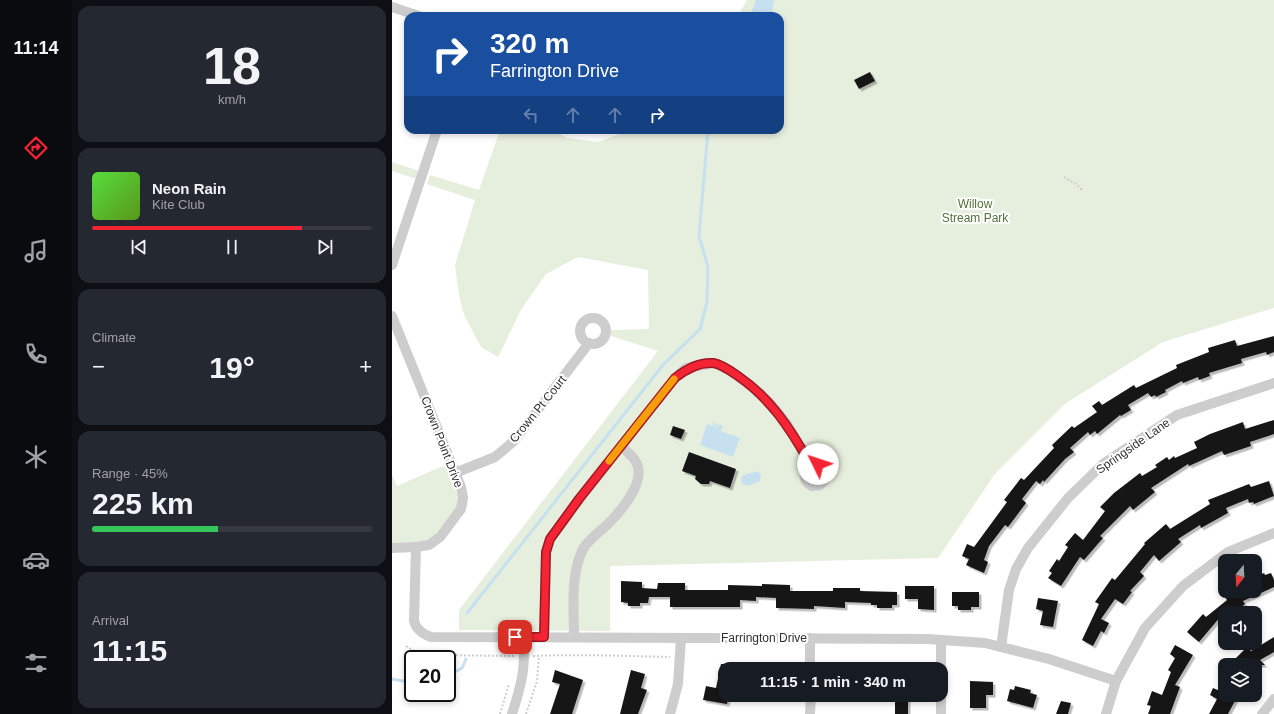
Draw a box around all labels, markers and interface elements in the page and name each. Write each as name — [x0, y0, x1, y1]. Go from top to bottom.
icon: right — [424, 28, 476, 80]
text: 320 m — [490, 28, 569, 59]
text: 18 — [203, 37, 261, 95]
text: 11:14 — [13, 38, 59, 58]
text: Farrington Drive — [490, 61, 619, 81]
text: km/h — [218, 92, 246, 107]
icon: left — [520, 104, 542, 126]
icon: ahead — [562, 104, 584, 126]
icon: ahead — [604, 104, 626, 126]
icon: right — [646, 104, 668, 126]
icon: directions — [22, 134, 50, 162]
text: Neon Rain — [152, 180, 226, 197]
text: Kite Club — [152, 197, 205, 212]
park label: Willow Stream Park — [942, 197, 1009, 225]
icon: previous — [128, 236, 150, 258]
icon: pause — [221, 236, 243, 258]
icon: next — [314, 236, 336, 258]
icon: music — [22, 237, 50, 265]
text: Climate — [92, 330, 136, 345]
icon: phone — [22, 340, 50, 368]
text: 19° — [209, 351, 255, 384]
text: − — [92, 354, 105, 379]
text: + — [359, 354, 372, 379]
street label: Crown Pt Court — [507, 372, 570, 445]
street label: Crown Point Drive — [418, 394, 466, 490]
street label: Springside Lane — [1093, 415, 1173, 477]
icon: climate — [22, 443, 50, 471]
position arrow — [797, 443, 839, 485]
text: Range · 45% — [92, 466, 168, 481]
text: 225 km — [92, 487, 194, 520]
icon: car — [22, 546, 50, 574]
north arrow — [1218, 554, 1262, 598]
map controls — [1218, 554, 1262, 702]
button: sound — [1218, 606, 1262, 650]
text: Arrival — [92, 613, 129, 628]
pin — [498, 620, 532, 654]
icon: arrive — [504, 626, 526, 648]
street label: Farrington Drive — [721, 631, 807, 645]
text: 11:15 — [92, 634, 167, 667]
icon: filters — [22, 649, 50, 677]
speed limit sign: 20 — [404, 650, 456, 702]
button: layers — [1218, 658, 1262, 702]
text: 11:15 · 1 min · 340 m — [760, 673, 906, 690]

